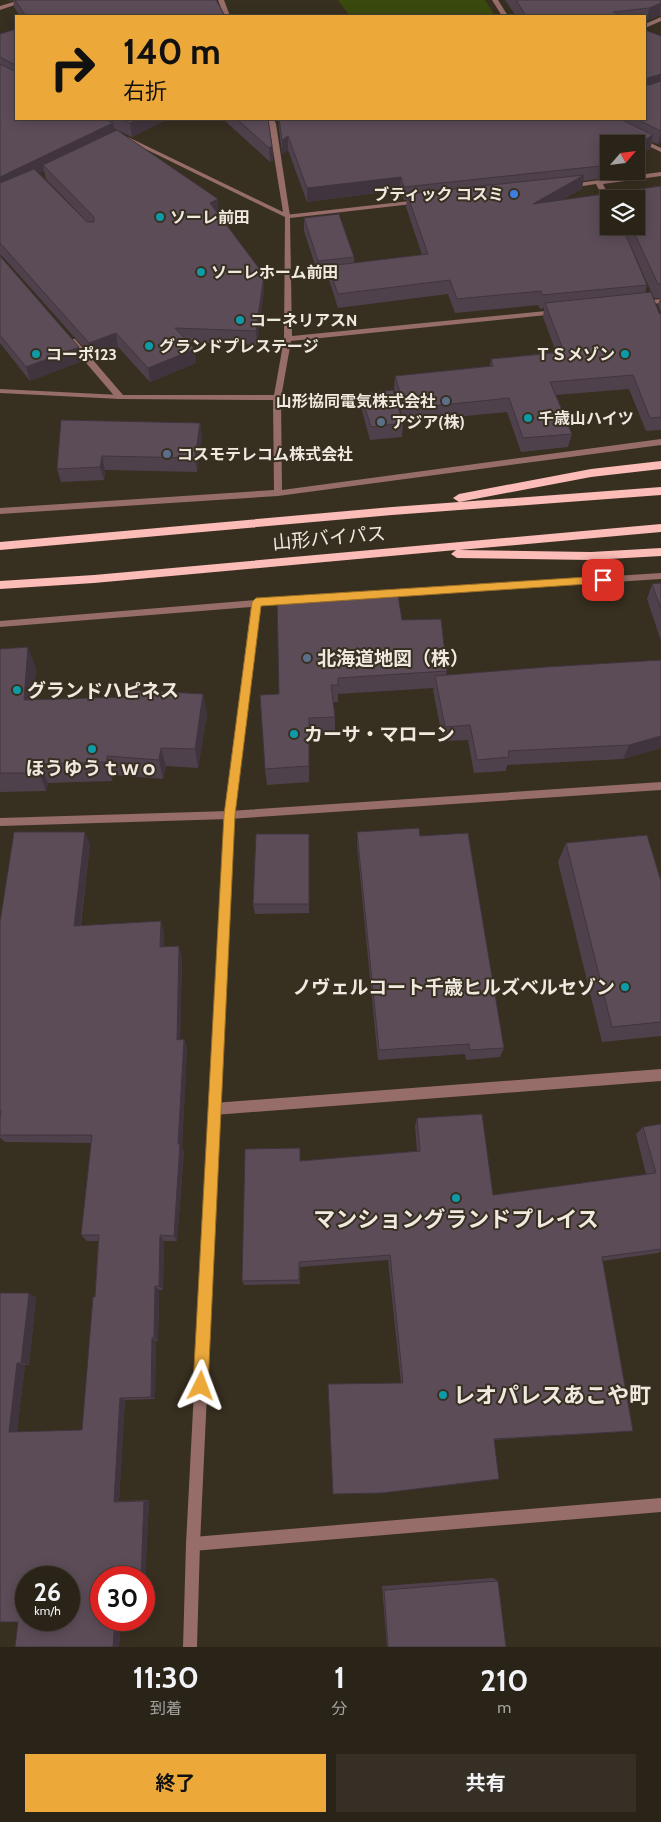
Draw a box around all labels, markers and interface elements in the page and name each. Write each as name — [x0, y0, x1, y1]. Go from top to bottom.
text: 140 m — [123, 30, 221, 73]
icon: right — [40, 35, 105, 100]
text: 右折 — [123, 78, 167, 105]
north arrow — [600, 135, 645, 180]
map controls — [600, 135, 645, 235]
place label: ブティック コスミ — [373, 185, 504, 204]
marker: ブティック コスミ — [508, 188, 520, 200]
button: layers — [600, 190, 645, 235]
place label: ソーレ前田 — [170, 208, 250, 227]
marker: ソーレ前田 — [154, 211, 166, 223]
place label: ソーレホーム前田 — [211, 263, 339, 282]
marker: ソーレホーム前田 — [195, 266, 207, 278]
place label: コーネリアスN — [250, 311, 357, 330]
marker: コーネリアスN — [234, 314, 246, 326]
place label: グランドプレステージ — [159, 337, 319, 356]
marker: グランドプレステージ — [143, 340, 155, 352]
place label: コーポ123 — [46, 345, 117, 364]
place label: ＴＳメゾン — [535, 345, 615, 364]
marker: コーポ123 — [30, 348, 42, 360]
marker: ＴＳメゾン — [619, 348, 631, 360]
place label: 山形協同電気株式会社 — [276, 392, 436, 411]
marker: 山形協同電気株式会社 — [440, 395, 452, 407]
place label: 千歳山ハイツ — [538, 409, 634, 428]
marker: 千歳山ハイツ — [522, 412, 534, 424]
place label: アジア(株) — [391, 413, 465, 432]
marker: アジア(株) — [375, 416, 387, 428]
place label: コスモテレコム株式会社 — [177, 445, 353, 464]
marker: コスモテレコム株式会社 — [161, 448, 173, 460]
street label: 山形バイパス — [271, 522, 387, 554]
pin — [582, 559, 624, 601]
icon: arrive — [589, 566, 617, 594]
place label: 北海道地図（株） — [317, 647, 469, 670]
marker: 北海道地図（株） — [301, 652, 313, 664]
place label: グランドハピネス — [27, 679, 179, 702]
marker: グランドハピネス — [11, 684, 23, 696]
place label: カーサ・マローン — [304, 723, 455, 746]
marker: カーサ・マローン — [288, 728, 300, 740]
marker: ほうゆうｔｗｏ — [86, 743, 98, 755]
place label: ほうゆうｔｗｏ — [25, 757, 159, 780]
place label: ノヴェルコート千歳ヒルズベルセゾン — [292, 976, 615, 999]
marker: ノヴェルコート千歳ヒルズベルセゾン — [619, 981, 631, 993]
marker: マンショングランドプレイス — [450, 1192, 462, 1204]
place label: マンショングランドプレイス — [313, 1206, 599, 1233]
position arrow — [174, 1359, 226, 1411]
place label: レオパレスあこや町 — [453, 1382, 651, 1409]
marker: レオパレスあこや町 — [437, 1389, 449, 1401]
speed limit sign: 30 — [90, 1566, 155, 1631]
text: 26 — [34, 1577, 61, 1607]
text: km/h — [34, 1603, 61, 1618]
text: 11:30 — [133, 1659, 199, 1696]
text: 1 — [334, 1659, 345, 1696]
text: 210 — [480, 1662, 528, 1699]
text: m — [497, 1698, 511, 1717]
text: 到着 — [150, 1699, 182, 1718]
text: 分 — [332, 1699, 348, 1718]
button: 終了 — [25, 1754, 326, 1812]
button: 共有 — [336, 1754, 636, 1812]

